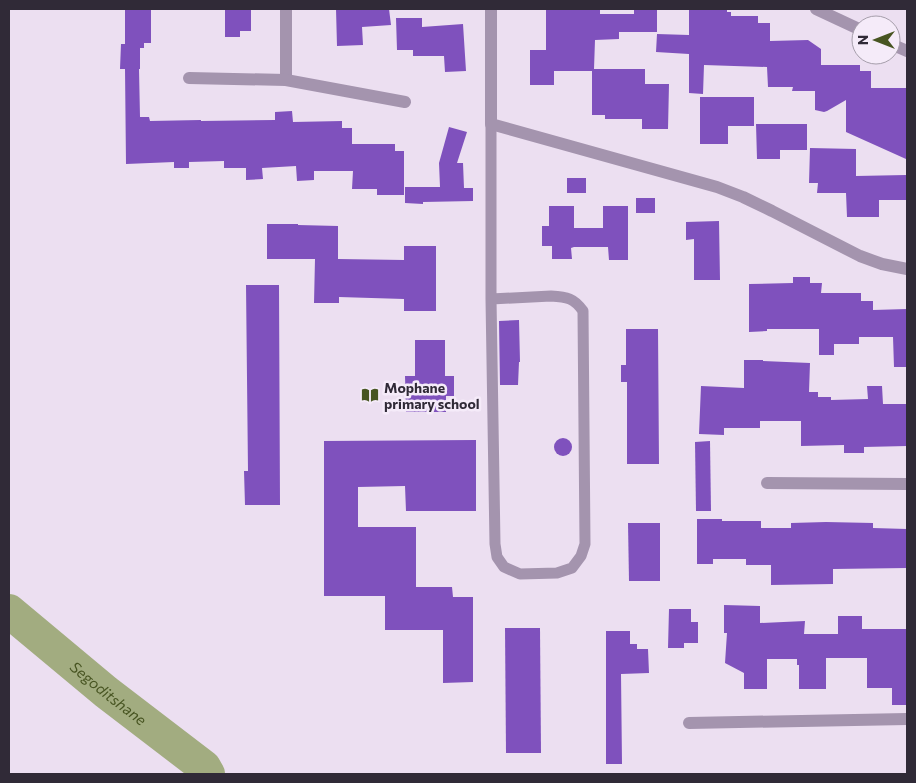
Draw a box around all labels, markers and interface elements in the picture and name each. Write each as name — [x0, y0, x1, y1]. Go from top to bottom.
north arrow — [851, 15, 901, 65]
text: N — [854, 35, 871, 45]
place label: Mophane primary school — [384, 379, 480, 412]
library icon: Mophane primary school — [360, 385, 380, 405]
water label: Segoditshane — [67, 657, 150, 729]

